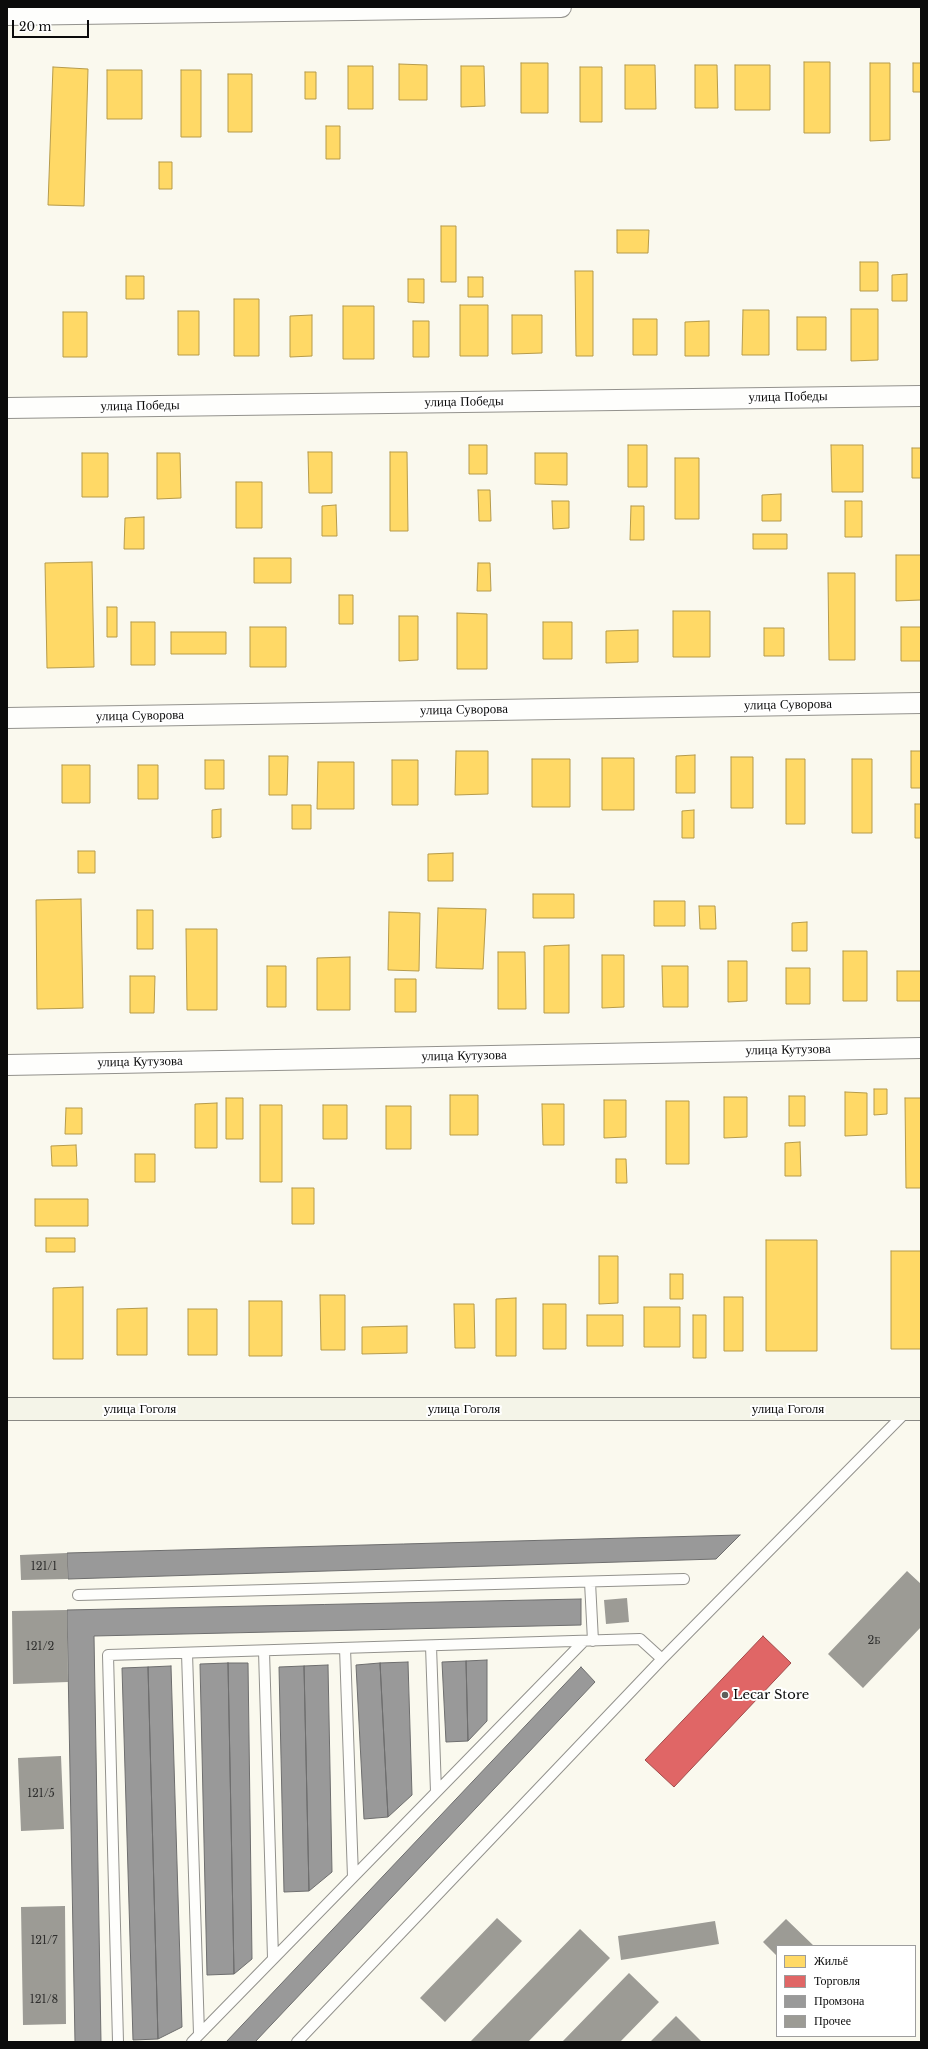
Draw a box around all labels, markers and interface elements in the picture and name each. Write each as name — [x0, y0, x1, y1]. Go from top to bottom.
scale bar — [14, 12, 91, 38]
text: 20 m — [19, 19, 51, 34]
street label: улица Победы — [748, 389, 828, 405]
street label: улица Победы — [424, 394, 504, 410]
street label: улица Победы — [100, 398, 180, 414]
street label: улица Суворова — [744, 696, 832, 714]
street label: улица Суворова — [420, 701, 508, 719]
street label: улица Суворова — [96, 707, 184, 725]
street label: улица Кутузова — [745, 1041, 831, 1059]
street label: улица Кутузова — [421, 1047, 507, 1065]
street label: улица Кутузова — [97, 1053, 183, 1071]
street label: улица Гоголя — [104, 1401, 176, 1417]
street label: улица Гоголя — [428, 1401, 500, 1417]
street label: улица Гоголя — [752, 1401, 824, 1417]
house number: 121/1 — [31, 1560, 57, 1574]
house number: 2Б — [867, 1634, 881, 1648]
house number: 121/2 — [26, 1640, 54, 1654]
place label: Lecar Store — [733, 1687, 809, 1703]
marker: Lecar Store — [720, 1690, 730, 1700]
house number: 121/5 — [27, 1787, 55, 1801]
house number: 121/7 — [30, 1934, 58, 1948]
legend — [776, 1945, 916, 2037]
text: Жильё — [814, 1953, 848, 1968]
text: Торговля — [814, 1973, 860, 1988]
house number: 121/8 — [30, 1993, 58, 2007]
text: Промзона — [814, 1993, 864, 2008]
text: Прочее — [814, 2013, 851, 2028]

